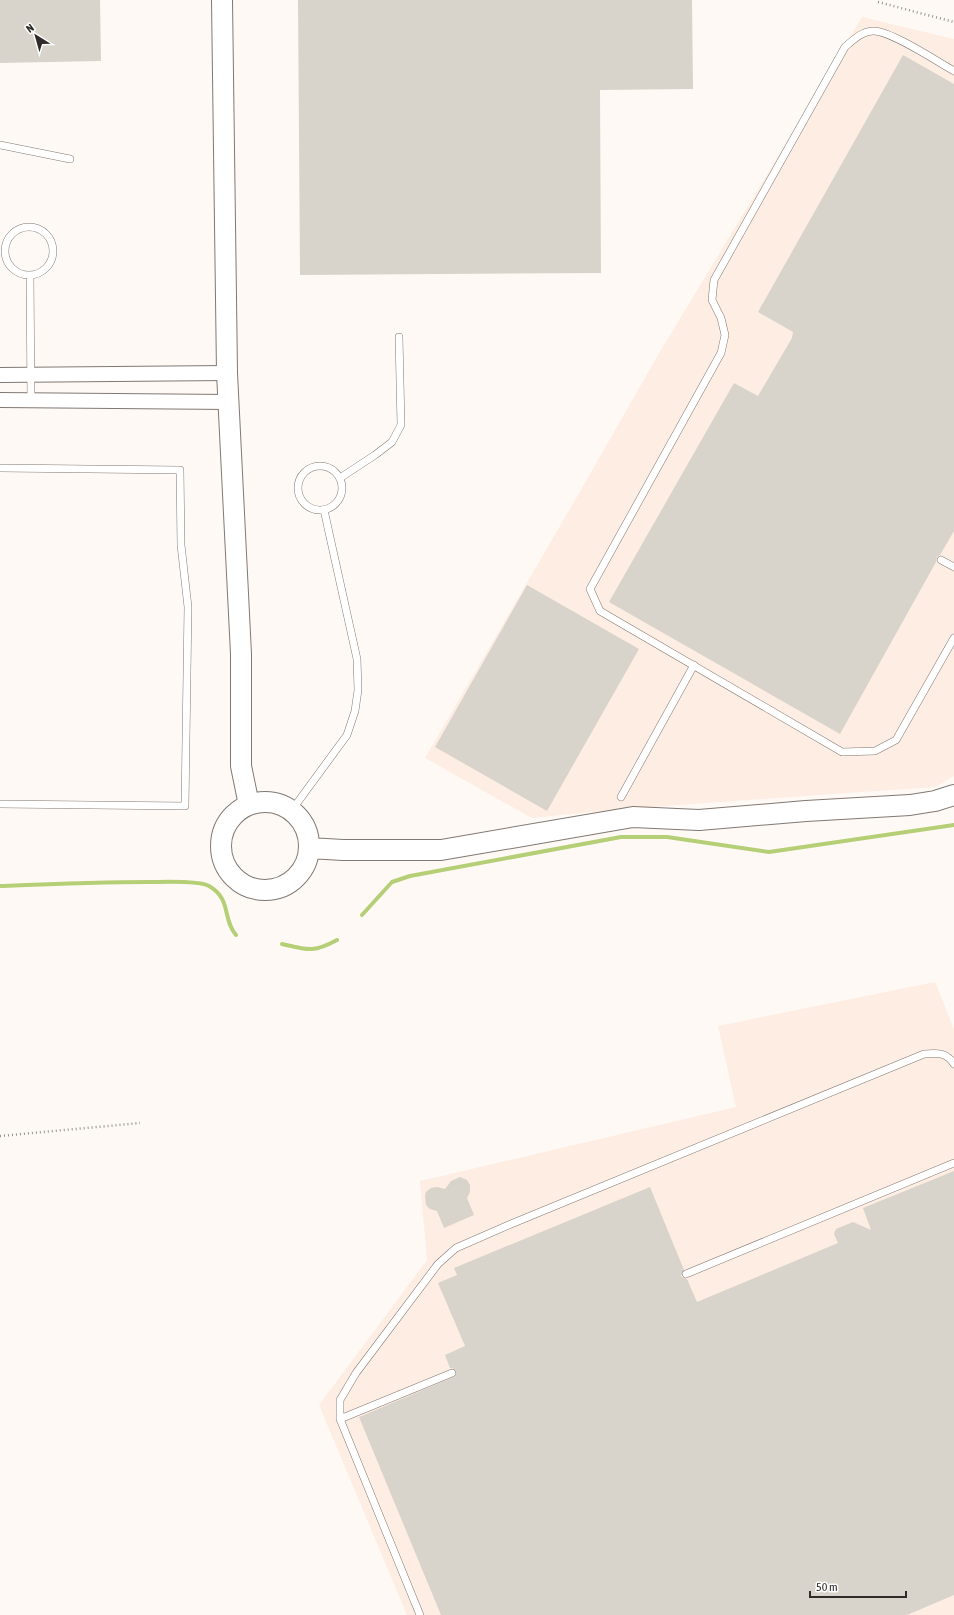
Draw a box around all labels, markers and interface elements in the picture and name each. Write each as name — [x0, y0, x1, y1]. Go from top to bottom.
north arrow — [16, 16, 56, 56]
text: N — [24, 21, 36, 35]
scale bar — [810, 1573, 906, 1599]
text: 50 m — [816, 1580, 838, 1594]

